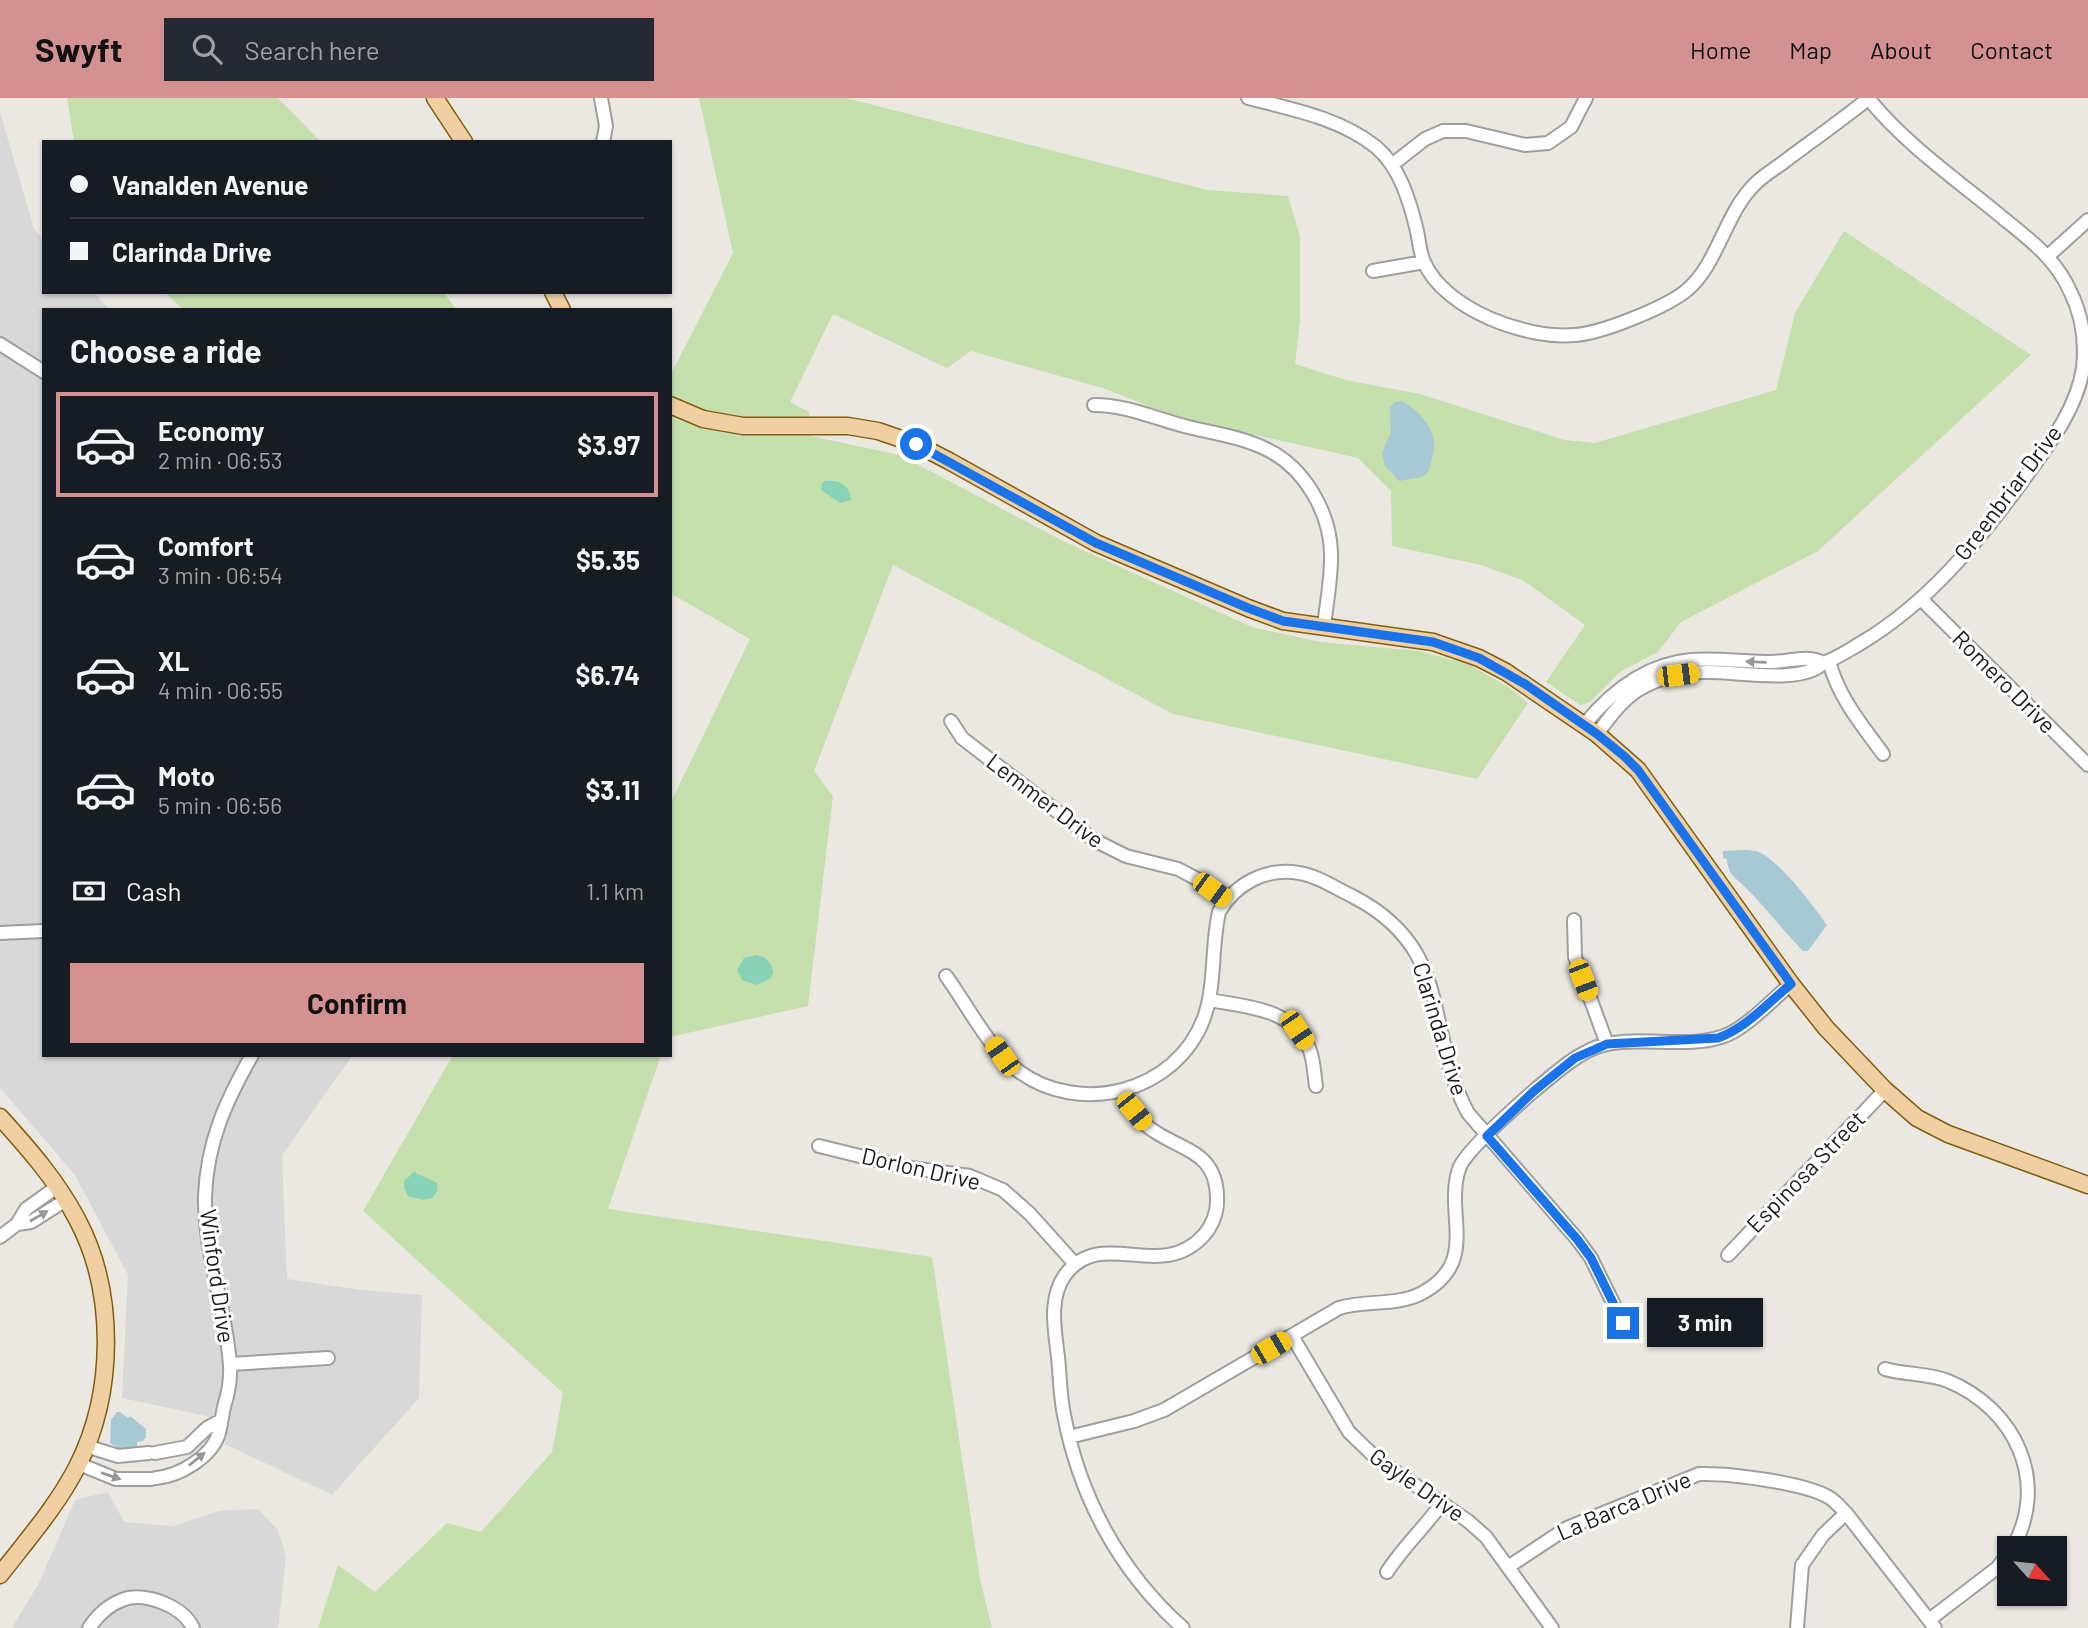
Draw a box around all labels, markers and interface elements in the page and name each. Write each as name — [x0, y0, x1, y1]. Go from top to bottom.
search box — [164, 18, 654, 81]
text: Swyft — [35, 29, 122, 69]
icon: search — [188, 30, 226, 68]
text: Search here — [244, 34, 380, 65]
text: Home — [1690, 35, 1751, 64]
text: Map — [1789, 35, 1832, 64]
text: About — [1870, 35, 1932, 64]
text: Contact — [1970, 35, 2053, 64]
text: Vanalden Avenue — [112, 169, 308, 200]
text: Clarinda Drive — [112, 236, 272, 267]
text: Choose a ride — [70, 331, 262, 369]
icon: car — [74, 413, 137, 476]
text: Economy — [158, 415, 264, 446]
street label: Greenbriar Drive — [1947, 419, 2067, 566]
route start — [900, 428, 932, 460]
text: $3.97 — [577, 429, 640, 460]
text: 2 min · 06:53 — [158, 446, 283, 474]
icon: car — [74, 528, 137, 591]
text: Comfort — [158, 530, 254, 561]
text: $5.35 — [576, 544, 640, 575]
text: 3 min · 06:54 — [158, 561, 283, 589]
street label: Romero Drive — [1947, 624, 2062, 739]
icon: car — [74, 643, 137, 706]
text: XL — [158, 645, 189, 676]
one-way arrow — [1745, 656, 1767, 667]
text: $6.74 — [576, 659, 640, 690]
car — [1656, 662, 1701, 688]
text: 4 min · 06:55 — [158, 676, 283, 704]
street label: Lemmer Drive — [981, 747, 1110, 853]
icon: car — [74, 758, 137, 821]
text: Moto — [158, 760, 215, 791]
text: $3.11 — [585, 774, 640, 805]
text: 5 min · 06:56 — [158, 791, 282, 819]
car — [1189, 869, 1236, 911]
icon: cash — [70, 872, 108, 910]
text: Cash — [126, 875, 181, 906]
text: 1.1 km — [586, 877, 644, 905]
car — [1566, 957, 1601, 1003]
street label: Clarinda Drive — [1407, 959, 1474, 1099]
button: Confirm — [70, 963, 644, 1043]
car — [1277, 1007, 1318, 1053]
car — [982, 1033, 1023, 1079]
car — [1113, 1088, 1156, 1134]
street label: Espinosa Street — [1740, 1105, 1870, 1238]
street label: Dorlon Drive — [859, 1141, 983, 1195]
street label: Winford Drive — [195, 1207, 241, 1345]
one-way arrow — [30, 1210, 49, 1223]
callout: 3 min — [1648, 1298, 1763, 1348]
route end — [1607, 1307, 1639, 1339]
text: 3 min — [1678, 1308, 1732, 1336]
car — [1248, 1328, 1295, 1368]
street label: Gayle Drive — [1365, 1441, 1470, 1527]
one-way arrow — [189, 1452, 206, 1467]
street label: La Barca Drive — [1552, 1464, 1695, 1546]
one-way arrow — [100, 1471, 121, 1482]
north arrow — [1997, 1536, 2067, 1606]
map controls — [1997, 1536, 2067, 1606]

